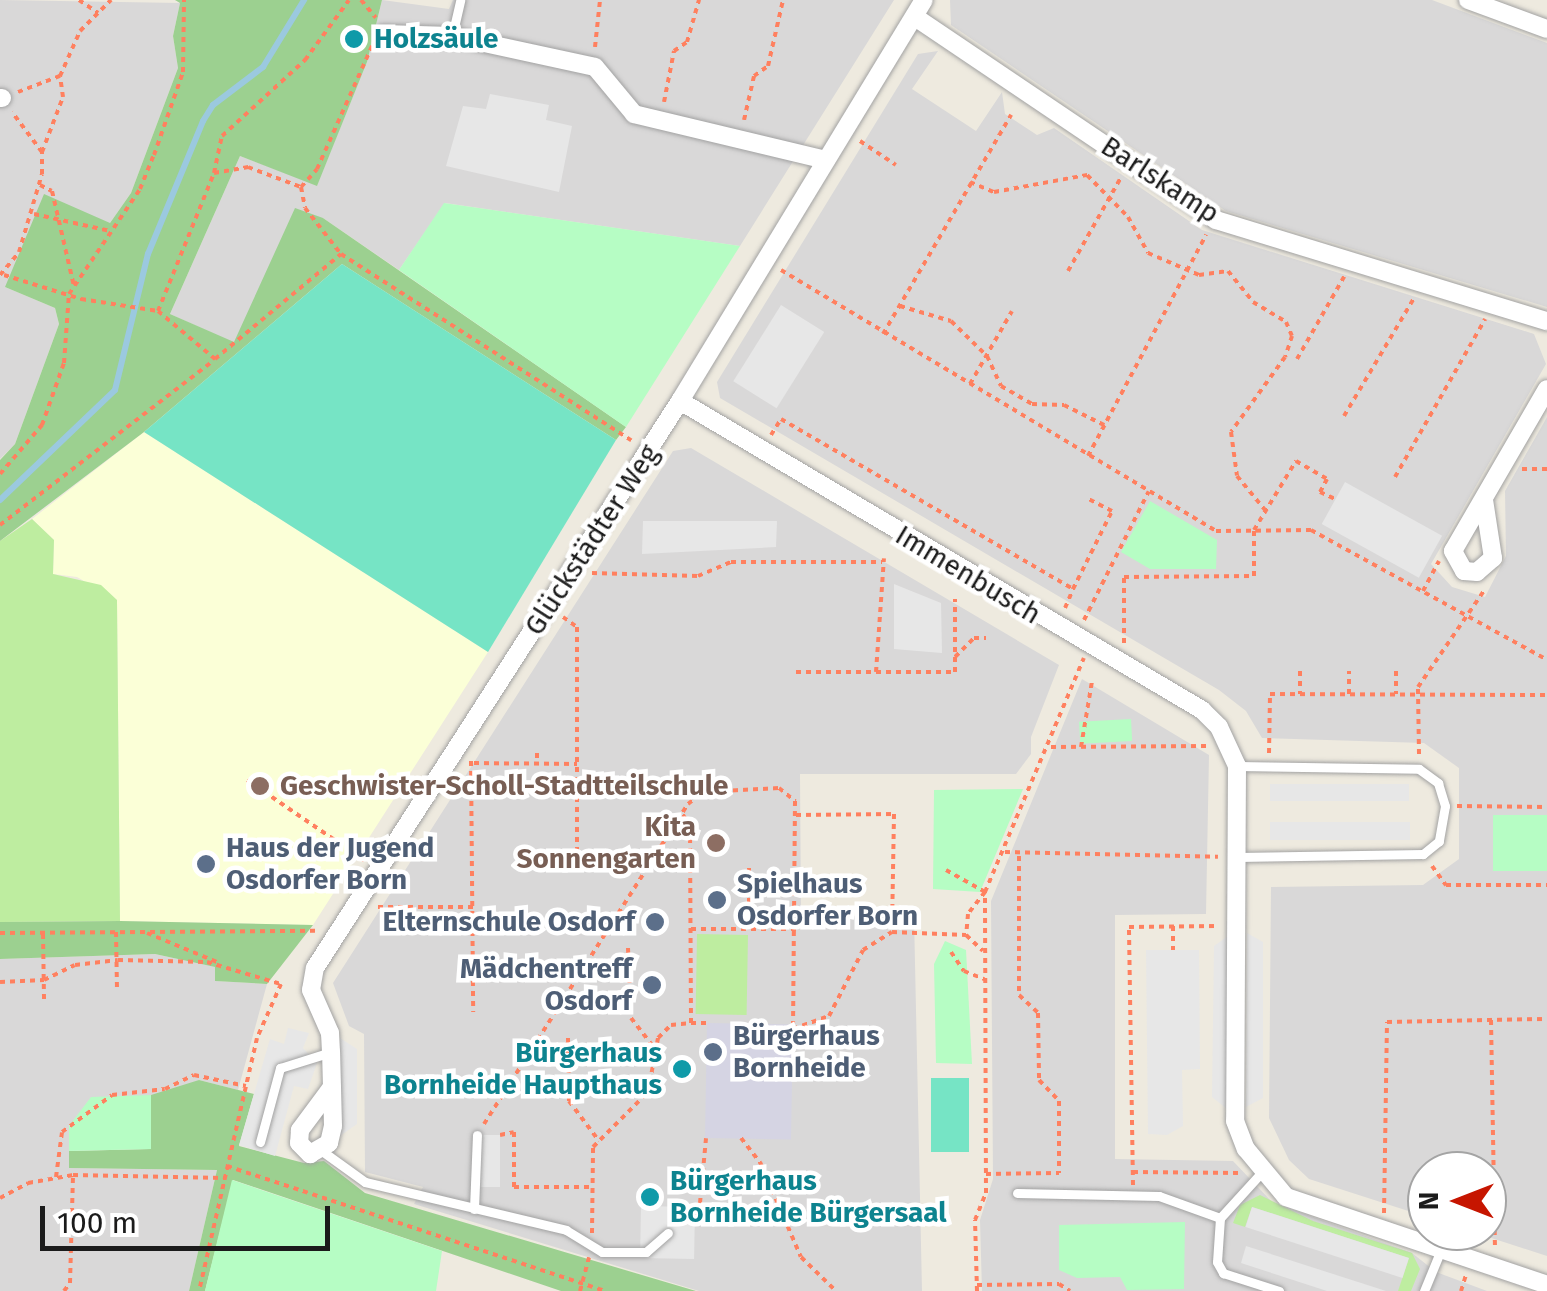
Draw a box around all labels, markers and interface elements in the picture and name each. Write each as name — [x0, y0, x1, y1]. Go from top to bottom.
place label: Holzsäule — [374, 22, 498, 56]
marker: Holzsäule — [343, 28, 365, 50]
street label: Barlskamp — [1095, 129, 1225, 231]
street label: Glückstädter Weg — [518, 438, 666, 642]
street label: Immenbusch — [889, 518, 1047, 632]
place label: Geschwister-Scholl-Stadtteilschule — [280, 769, 728, 803]
marker: Geschwister-Scholl-Stadtteilschule — [249, 775, 271, 797]
place label: Kita Sonnengarten — [516, 810, 696, 876]
place label: Haus der Jugend Osdorfer Born — [226, 831, 434, 897]
marker: Kita Sonnengarten — [705, 832, 727, 854]
marker: Haus der Jugend Osdorfer Born — [195, 853, 217, 875]
place label: Spielhaus Osdorfer Born — [737, 867, 918, 933]
marker: Spielhaus Osdorfer Born — [706, 889, 728, 911]
place label: Elternschule Osdorf — [382, 905, 635, 939]
marker: Elternschule Osdorf — [644, 911, 666, 933]
place label: Mädchentreff Osdorf — [460, 952, 632, 1018]
marker: Mädchentreff Osdorf — [641, 974, 663, 996]
place label: Bürgerhaus Bornheide — [733, 1019, 880, 1085]
place label: Bürgerhaus Bornheide Haupthaus — [384, 1036, 662, 1102]
marker: Bürgerhaus Bornheide — [702, 1041, 724, 1063]
marker: Bürgerhaus Bornheide Haupthaus — [671, 1058, 693, 1080]
north arrow — [1407, 1151, 1507, 1251]
place label: Bürgerhaus Bornheide Bürgersaal — [670, 1164, 947, 1230]
scale bar — [45, 1186, 335, 1248]
marker: Bürgerhaus Bornheide Bürgersaal — [639, 1186, 661, 1208]
text: N — [1412, 1192, 1445, 1210]
text: 100 m — [57, 1205, 137, 1241]

